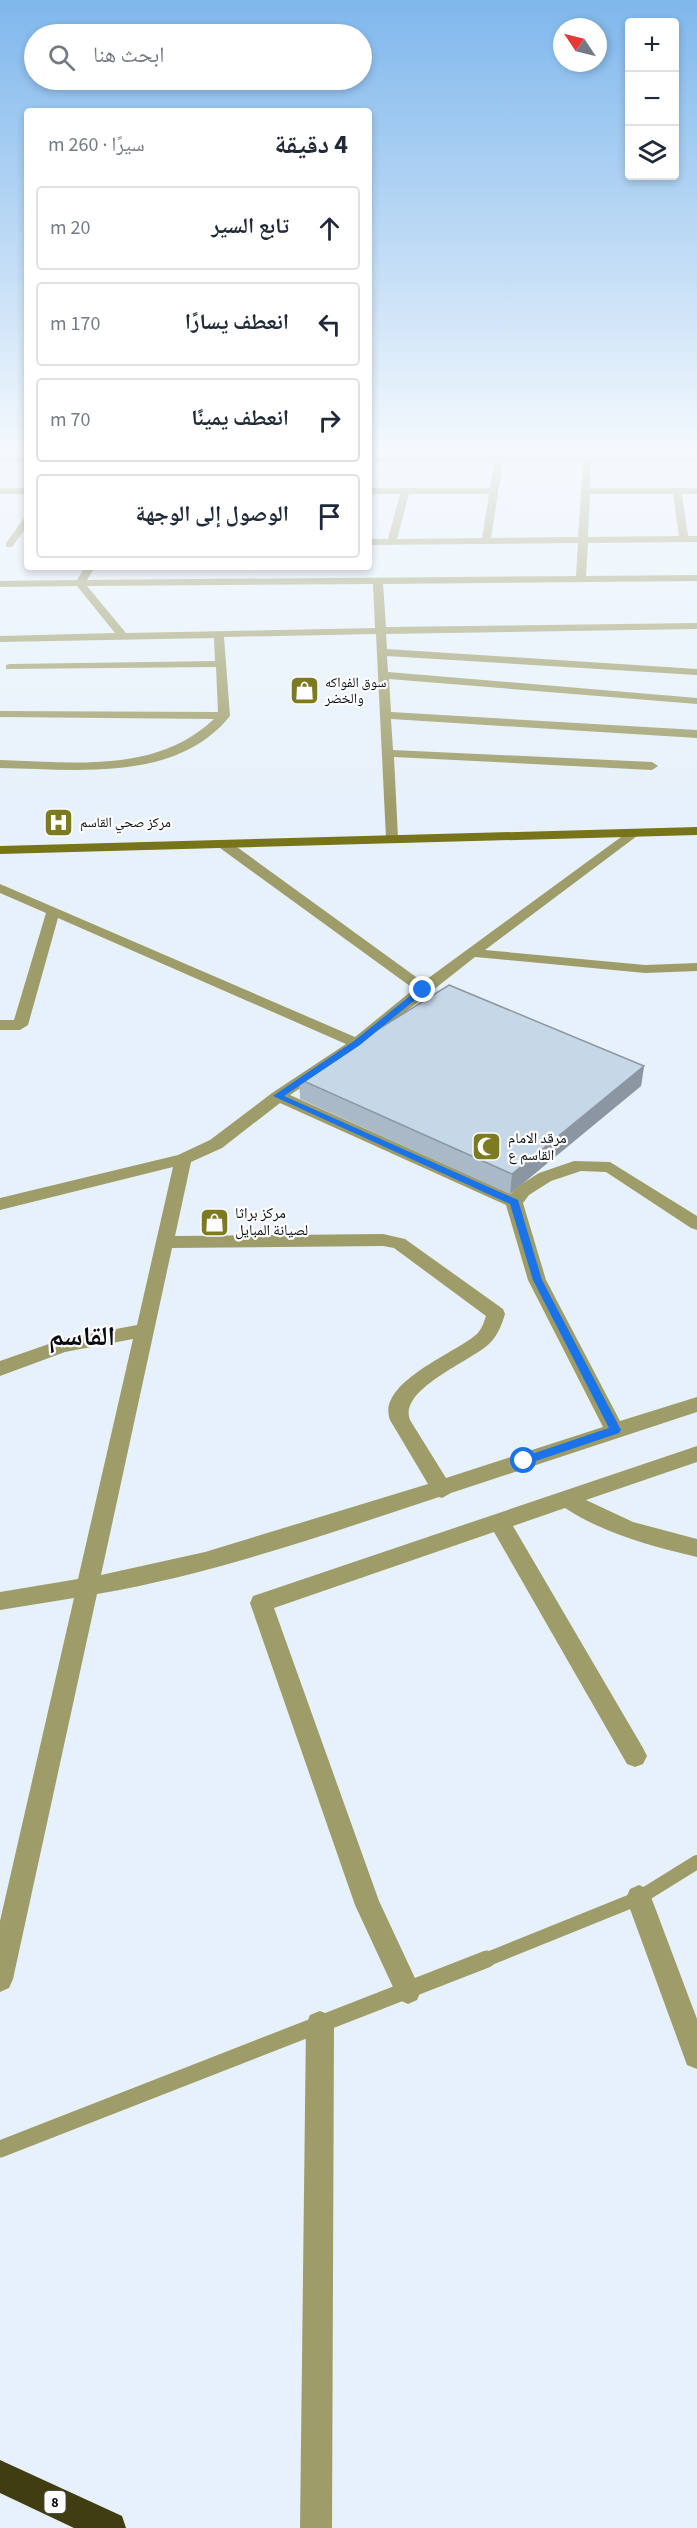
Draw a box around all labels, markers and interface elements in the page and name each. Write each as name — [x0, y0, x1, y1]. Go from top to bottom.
north arrow — [553, 18, 607, 72]
map controls — [625, 18, 679, 180]
button: + — [625, 18, 679, 72]
search box — [24, 24, 372, 90]
text: ابحث هنا — [93, 39, 164, 71]
icon: search — [45, 41, 78, 74]
button: − — [625, 72, 679, 126]
text: 4 دقيقة — [274, 126, 348, 163]
button: layers — [625, 126, 679, 180]
text: سيرًا · 260 m — [48, 131, 145, 159]
text: تابع السير — [211, 210, 289, 242]
icon: ahead — [313, 212, 346, 245]
text: 20 m — [50, 214, 90, 242]
text: انعطف يسارًا — [185, 306, 289, 338]
icon: left — [313, 308, 346, 341]
text: 170 m — [50, 310, 100, 338]
text: انعطف يمينًا — [191, 402, 289, 434]
icon: right — [313, 404, 346, 437]
text: 70 m — [50, 406, 90, 434]
text: الوصول إلى الوجهة — [136, 498, 289, 530]
icon: arrive — [313, 500, 346, 533]
place label: سوق الفواكه والخضر — [324, 673, 386, 709]
shop icon: سوق الفواكه والخضر — [288, 674, 320, 706]
hospital icon: مركز صحي القاسم — [43, 806, 75, 838]
place label: مركز صحي القاسم — [80, 813, 171, 834]
route end — [409, 976, 435, 1002]
place label: مرقد الامام القاسم ع — [508, 1128, 567, 1166]
mosque icon: مرقد الامام القاسم ع — [471, 1131, 503, 1163]
place label: مركز براثا لصيانة المبايل — [235, 1203, 308, 1241]
shop icon: مركز براثا لصيانة المبايل — [198, 1206, 230, 1238]
district label: القاسم — [49, 1317, 115, 1356]
route start — [510, 1447, 536, 1473]
road number: 8 — [44, 2491, 66, 2513]

